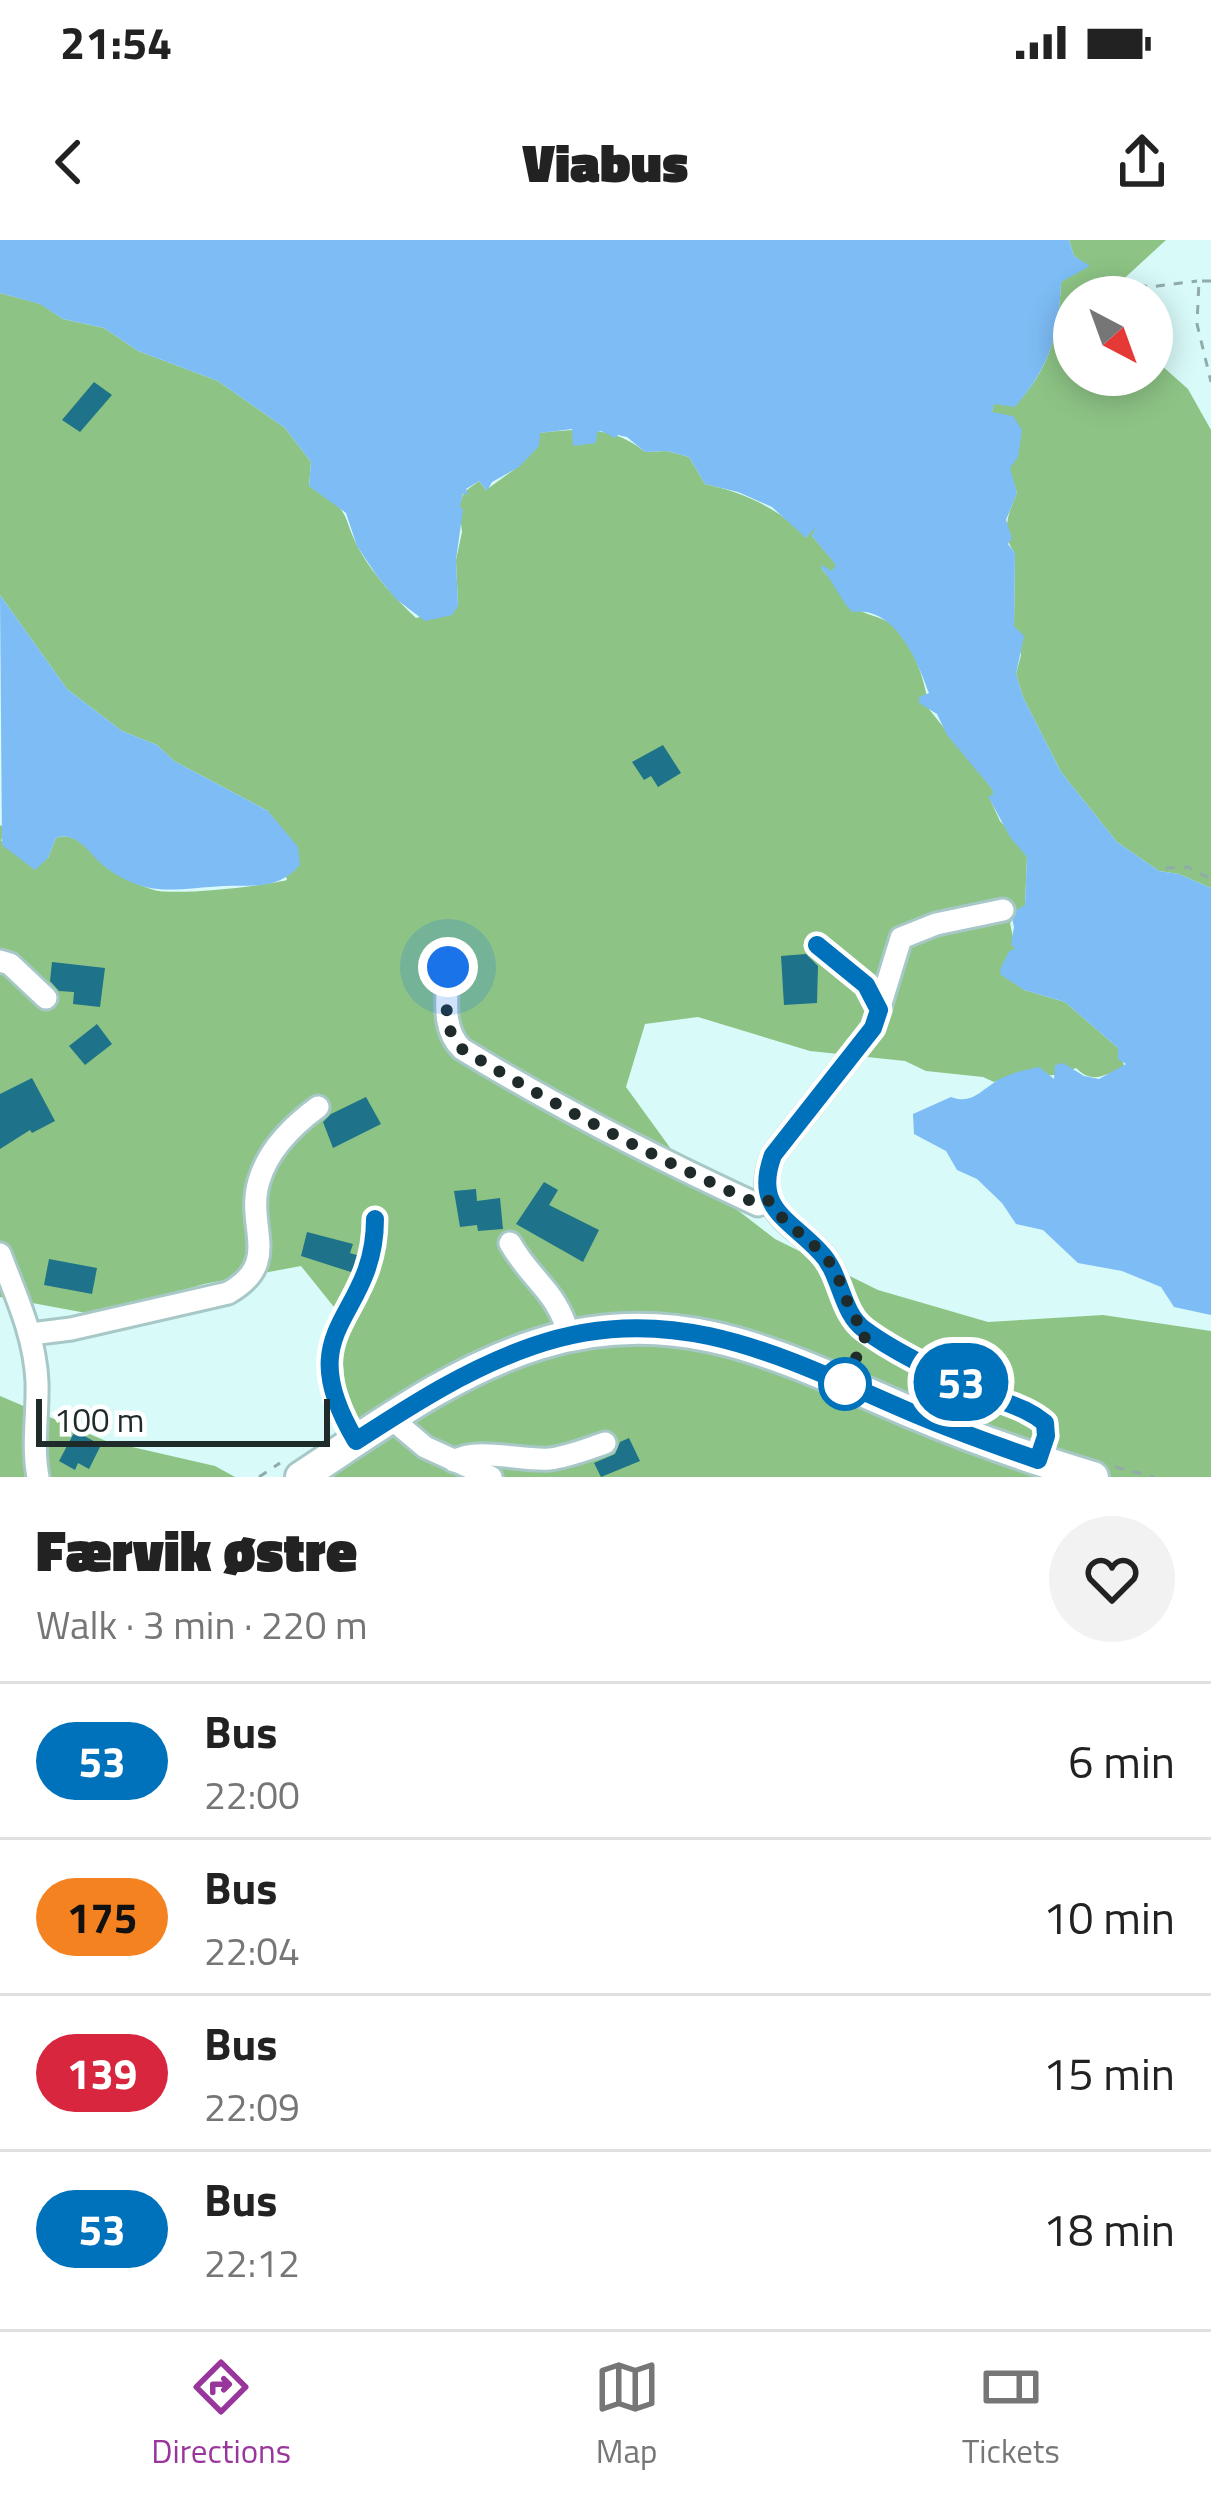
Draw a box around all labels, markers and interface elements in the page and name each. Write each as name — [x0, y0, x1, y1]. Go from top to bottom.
text: 21:54 — [60, 8, 172, 76]
text: Viabus — [523, 121, 688, 203]
icon: back — [36, 129, 102, 195]
icon: share — [1109, 129, 1175, 195]
north arrow — [1053, 276, 1173, 396]
map controls — [1053, 276, 1173, 396]
your location — [418, 937, 478, 997]
line badge: 53 — [907, 1343, 1015, 1421]
text: 53 — [937, 1350, 985, 1414]
unlabelled marker — [820, 1359, 870, 1409]
scale bar — [36, 1393, 330, 1446]
text: 100 m — [54, 1395, 144, 1445]
text: Færvik østre — [36, 1506, 357, 1593]
button: heart — [1049, 1516, 1175, 1642]
text: Walk · 3 min · 220 m — [36, 1595, 368, 1654]
text: Bus — [204, 1697, 278, 1765]
text: 6 min — [1068, 1727, 1175, 1795]
text: 53 — [78, 1729, 126, 1793]
text: 22:00 — [204, 1765, 300, 1824]
text: Bus — [204, 1853, 278, 1921]
text: 10 min — [1043, 1883, 1175, 1951]
text: 175 — [67, 1885, 137, 1949]
text: 22:04 — [204, 1921, 300, 1980]
text: Bus — [204, 2009, 278, 2077]
text: 15 min — [1043, 2039, 1175, 2107]
text: 139 — [67, 2041, 137, 2105]
text: 22:09 — [204, 2077, 300, 2136]
text: Bus — [204, 2165, 278, 2233]
text: 18 min — [1043, 2195, 1175, 2263]
text: 53 — [78, 2197, 126, 2261]
text: 22:12 — [204, 2233, 300, 2292]
tab: Directions — [151, 2354, 291, 2476]
tab: Map — [594, 2354, 660, 2476]
tab: Tickets — [962, 2354, 1060, 2476]

